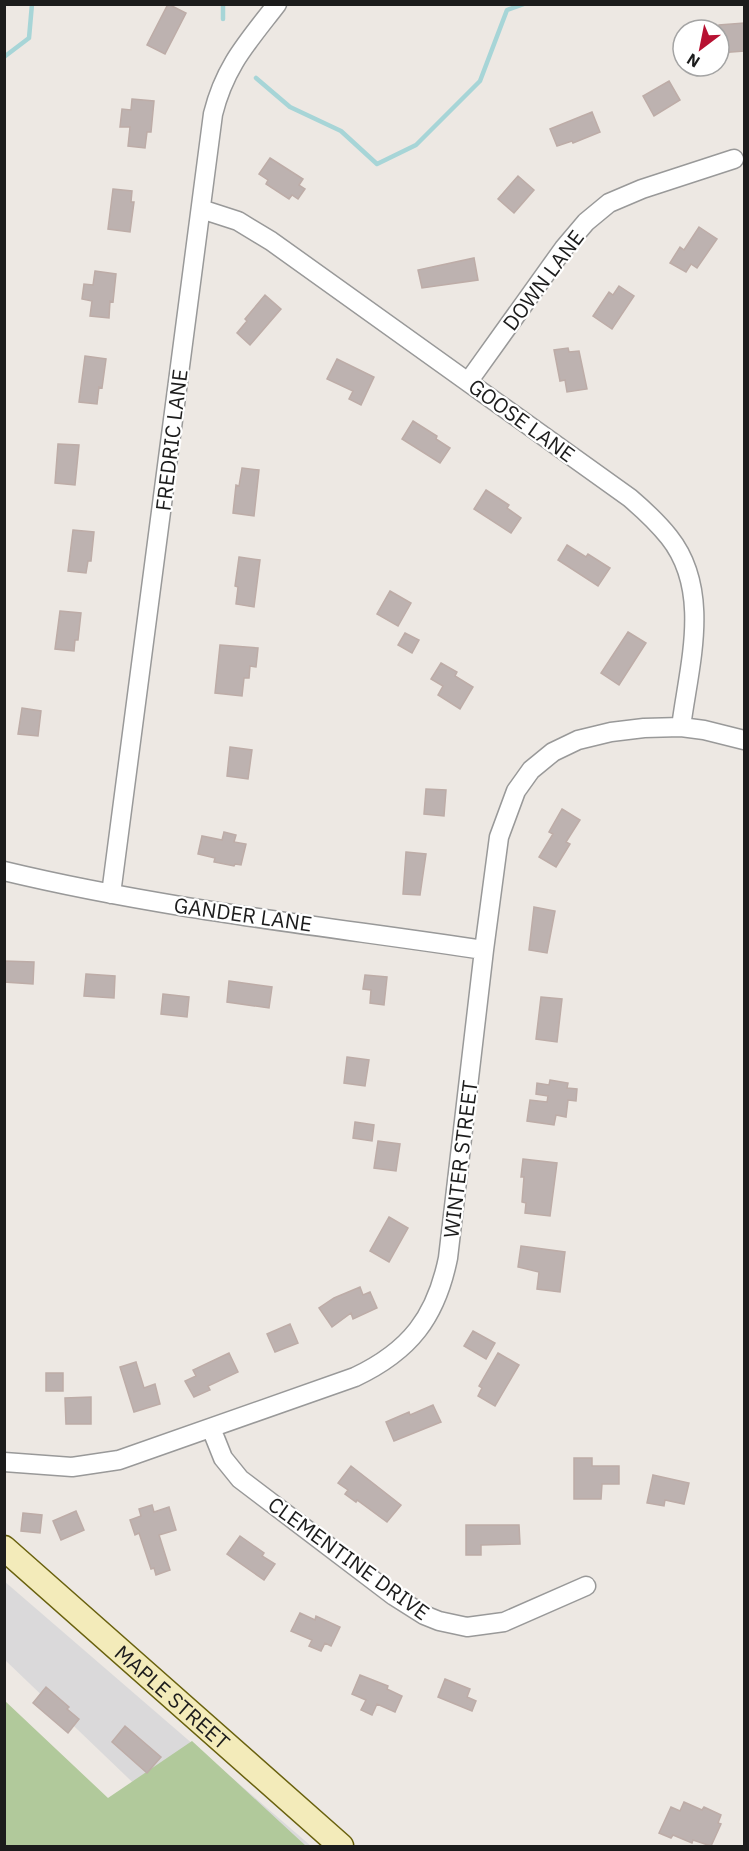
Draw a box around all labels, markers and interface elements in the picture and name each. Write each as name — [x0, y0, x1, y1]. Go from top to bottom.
north arrow — [671, 18, 731, 78]
text: N — [683, 49, 703, 72]
street label: DOWN LANE — [496, 224, 590, 336]
street label: FREDRIC LANE — [148, 367, 194, 513]
street label: GOOSE LANE — [463, 372, 581, 468]
street label: GANDER LANE — [172, 890, 314, 938]
street label: WINTER STREET — [436, 1079, 484, 1239]
street label: CLEMENTINE DRIVE — [263, 1490, 435, 1626]
street label: MAPLE STREET — [109, 1639, 236, 1756]

